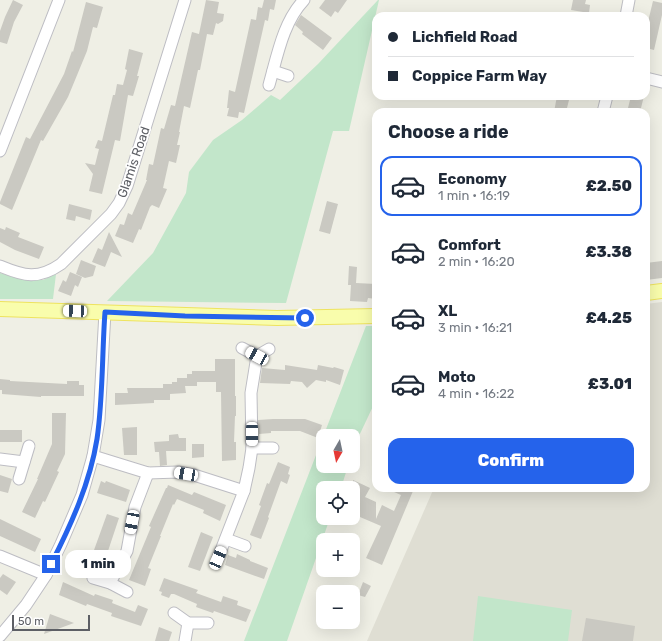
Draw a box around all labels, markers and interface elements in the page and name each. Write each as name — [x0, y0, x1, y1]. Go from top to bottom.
text: Lichfield Road — [412, 28, 518, 46]
text: Coppice Farm Way — [412, 67, 547, 85]
text: Choose a ride — [388, 121, 509, 143]
street label: Glamis Road — [114, 124, 153, 200]
icon: car — [390, 168, 426, 204]
text: Economy — [438, 170, 507, 188]
text: £2.50 — [586, 177, 632, 195]
text: 1 min · 16:19 — [438, 188, 510, 203]
icon: car — [390, 234, 426, 270]
text: Comfort — [438, 236, 501, 254]
text: £3.38 — [586, 243, 632, 261]
text: 2 min · 16:20 — [438, 254, 515, 269]
icon: car — [390, 300, 426, 336]
text: XL — [438, 302, 457, 320]
car — [63, 305, 87, 317]
route start — [296, 309, 314, 327]
text: £4.25 — [586, 309, 632, 327]
text: 3 min · 16:21 — [438, 320, 512, 335]
car — [244, 345, 270, 367]
icon: car — [390, 366, 426, 402]
text: Moto — [438, 368, 476, 386]
text: £3.01 — [588, 375, 632, 393]
text: 4 min · 16:22 — [438, 386, 515, 401]
car — [246, 422, 258, 446]
north arrow — [316, 429, 360, 473]
map controls — [316, 429, 360, 629]
button: Confirm — [388, 438, 634, 484]
car — [173, 466, 199, 482]
button: locate — [316, 481, 360, 525]
car — [124, 509, 140, 535]
button: + — [316, 533, 360, 577]
car — [208, 545, 228, 571]
callout: 1 min — [65, 550, 131, 578]
route end — [42, 555, 60, 573]
text: 1 min — [81, 556, 115, 571]
button: − — [316, 585, 360, 629]
scale bar — [12, 613, 90, 632]
text: 50 m — [18, 615, 44, 628]

